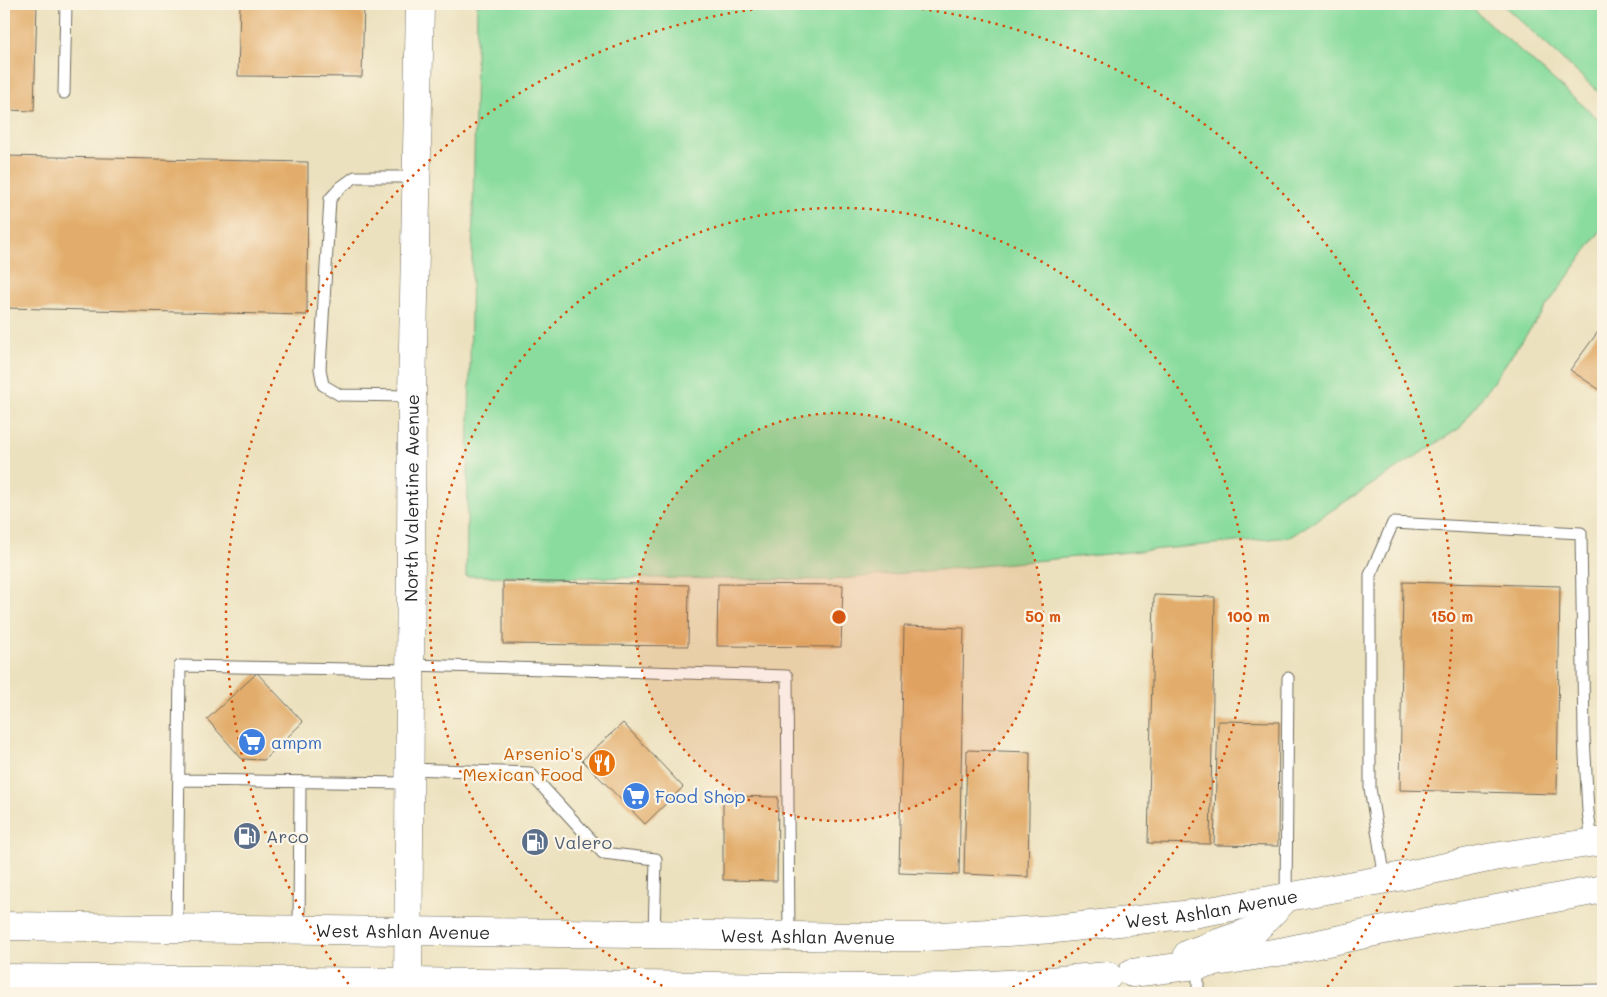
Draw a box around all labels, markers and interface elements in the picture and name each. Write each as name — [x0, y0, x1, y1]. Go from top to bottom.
street label: North Valentine Avenue — [399, 394, 424, 602]
text: 50 m — [1025, 606, 1061, 626]
text: 100 m — [1226, 606, 1270, 626]
text: 150 m — [1431, 606, 1473, 626]
centre of rings — [830, 608, 848, 626]
supermarket icon: ampm — [237, 727, 267, 757]
place label: ampm — [271, 730, 322, 754]
place label: Arsenio's Mexican Food — [462, 741, 583, 786]
restaurant icon: Arsenio's Mexican Food — [587, 748, 617, 778]
supermarket icon: Food Shop — [621, 781, 651, 811]
place label: Food Shop — [655, 784, 746, 808]
fuel station icon: Arco — [232, 821, 262, 851]
place label: Arco — [266, 824, 309, 848]
fuel station icon: Valero — [520, 827, 550, 857]
place label: Valero — [554, 830, 612, 854]
street label: West Ashlan Avenue — [1124, 883, 1300, 933]
street label: West Ashlan Avenue — [316, 918, 490, 944]
street label: West Ashlan Avenue — [720, 923, 895, 949]

